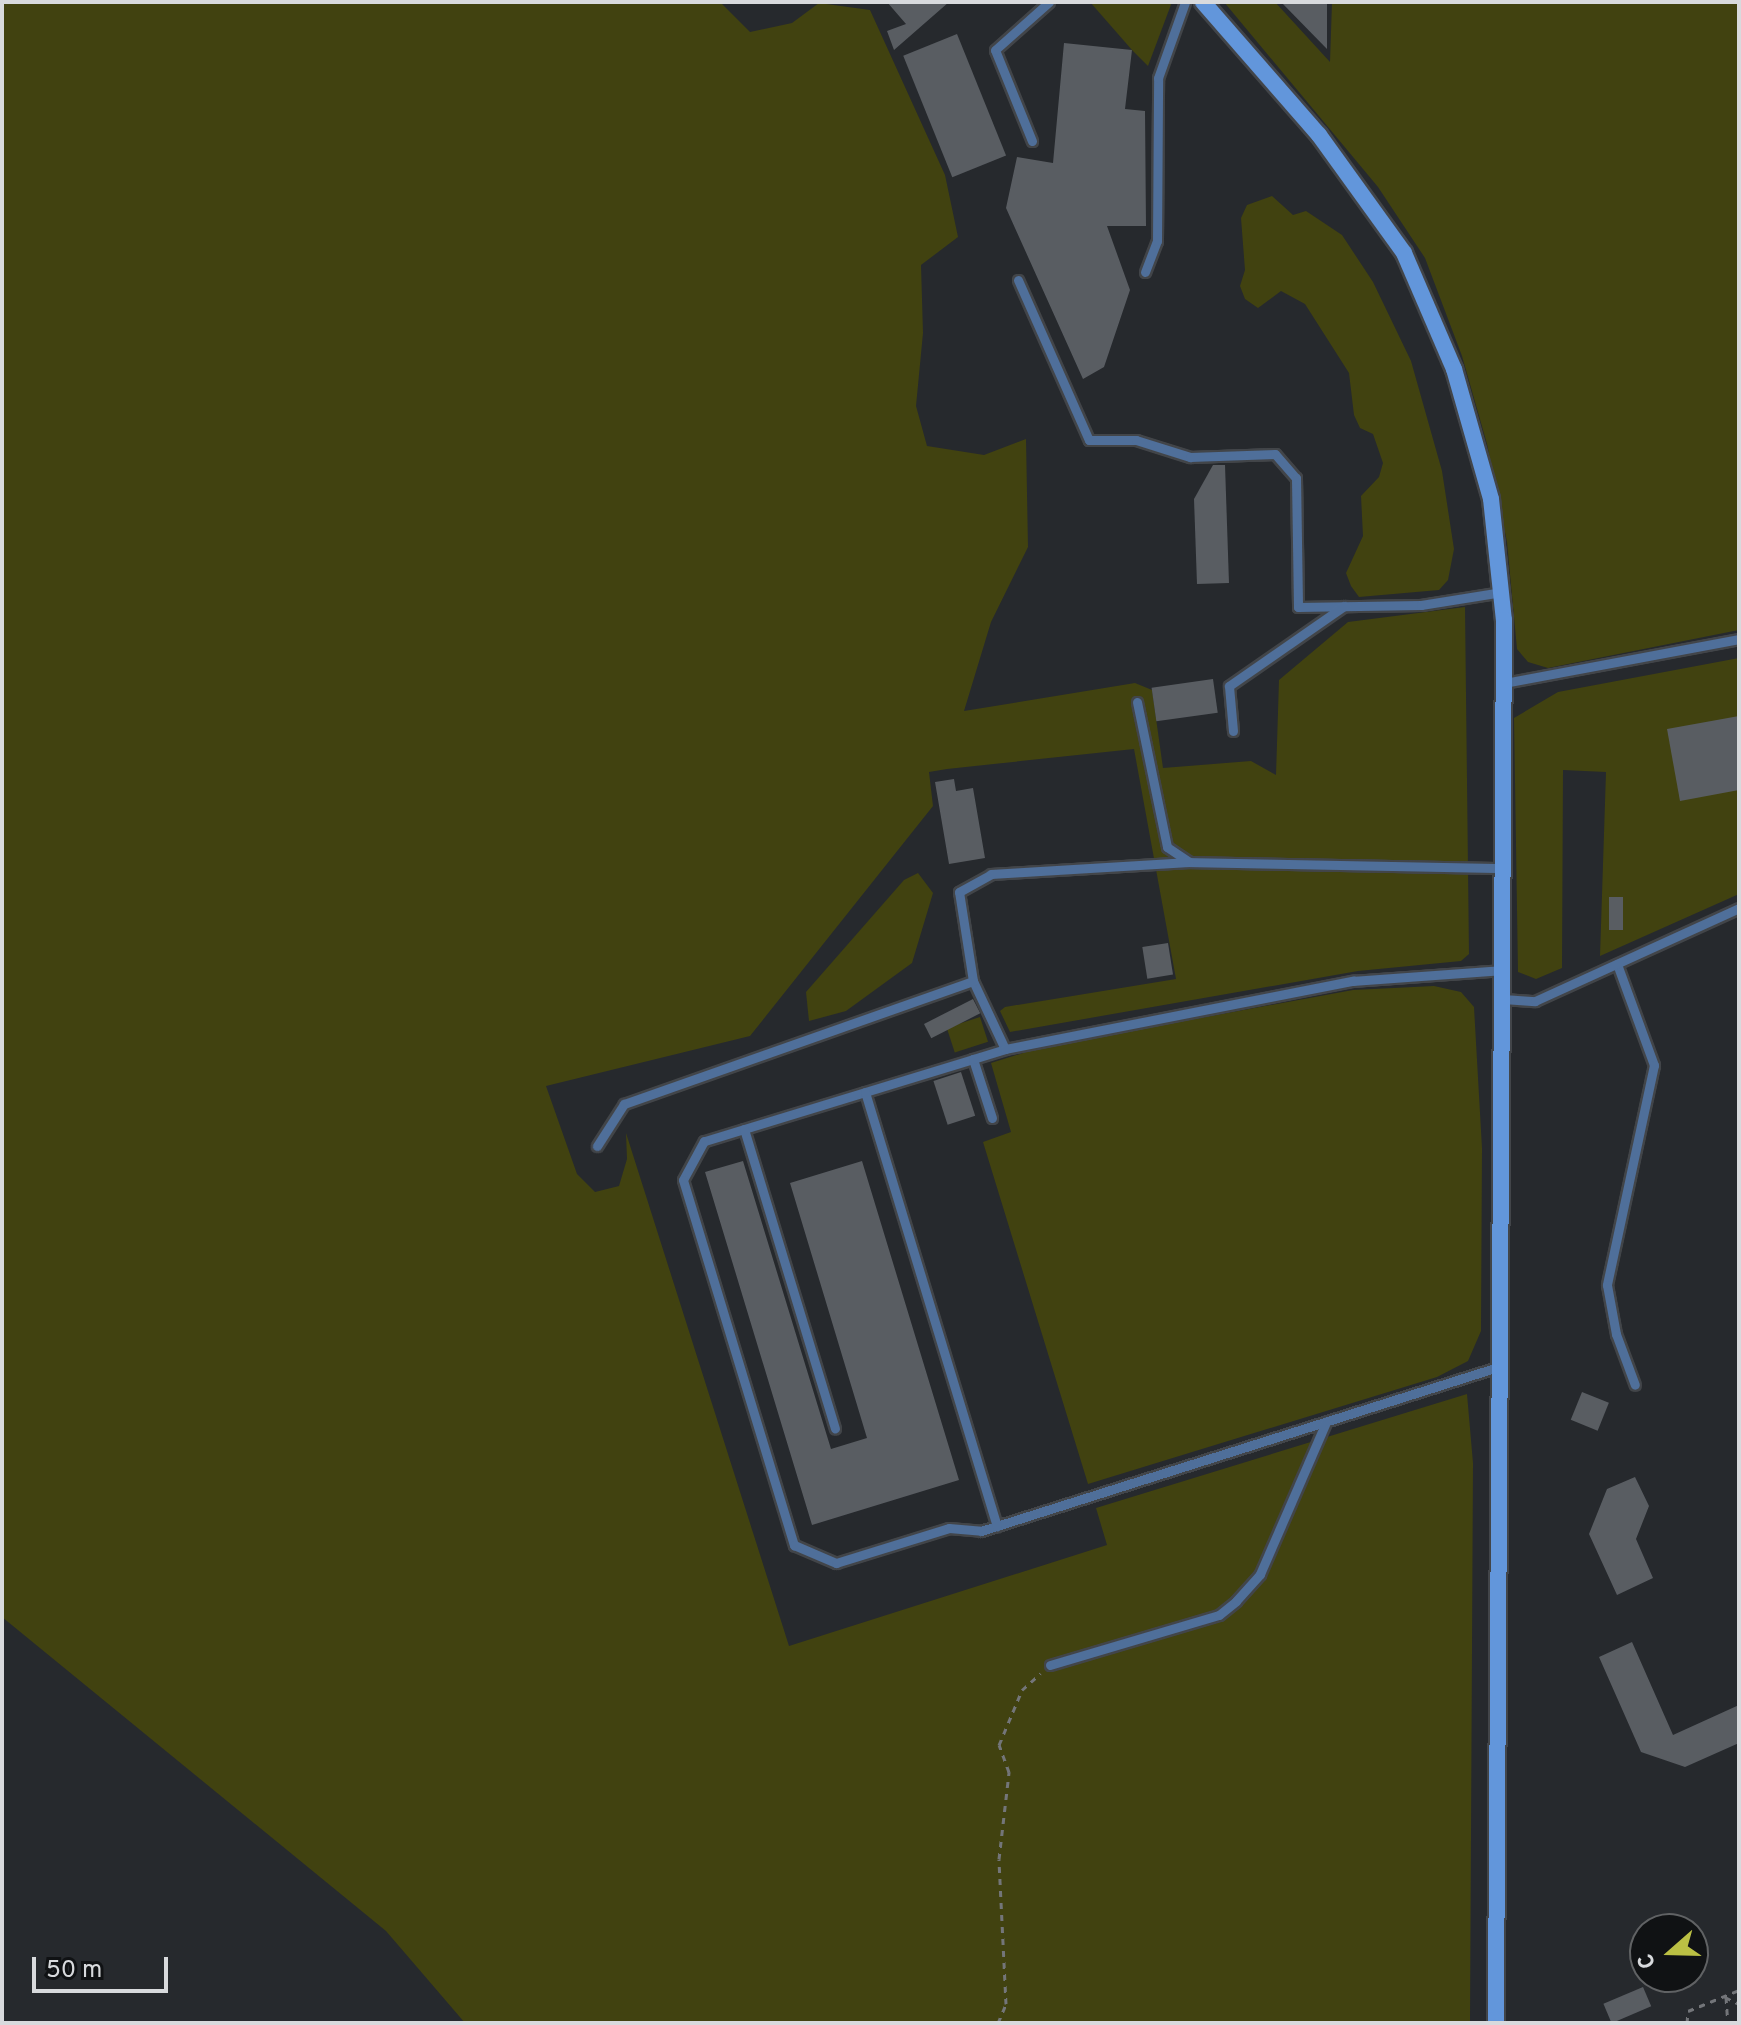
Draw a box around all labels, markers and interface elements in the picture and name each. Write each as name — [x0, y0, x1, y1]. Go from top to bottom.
north arrow — [1629, 1913, 1709, 1993]
scale bar — [36, 1941, 172, 1991]
text: С — [1633, 1949, 1663, 1972]
text: 50 m — [46, 1956, 102, 1986]

